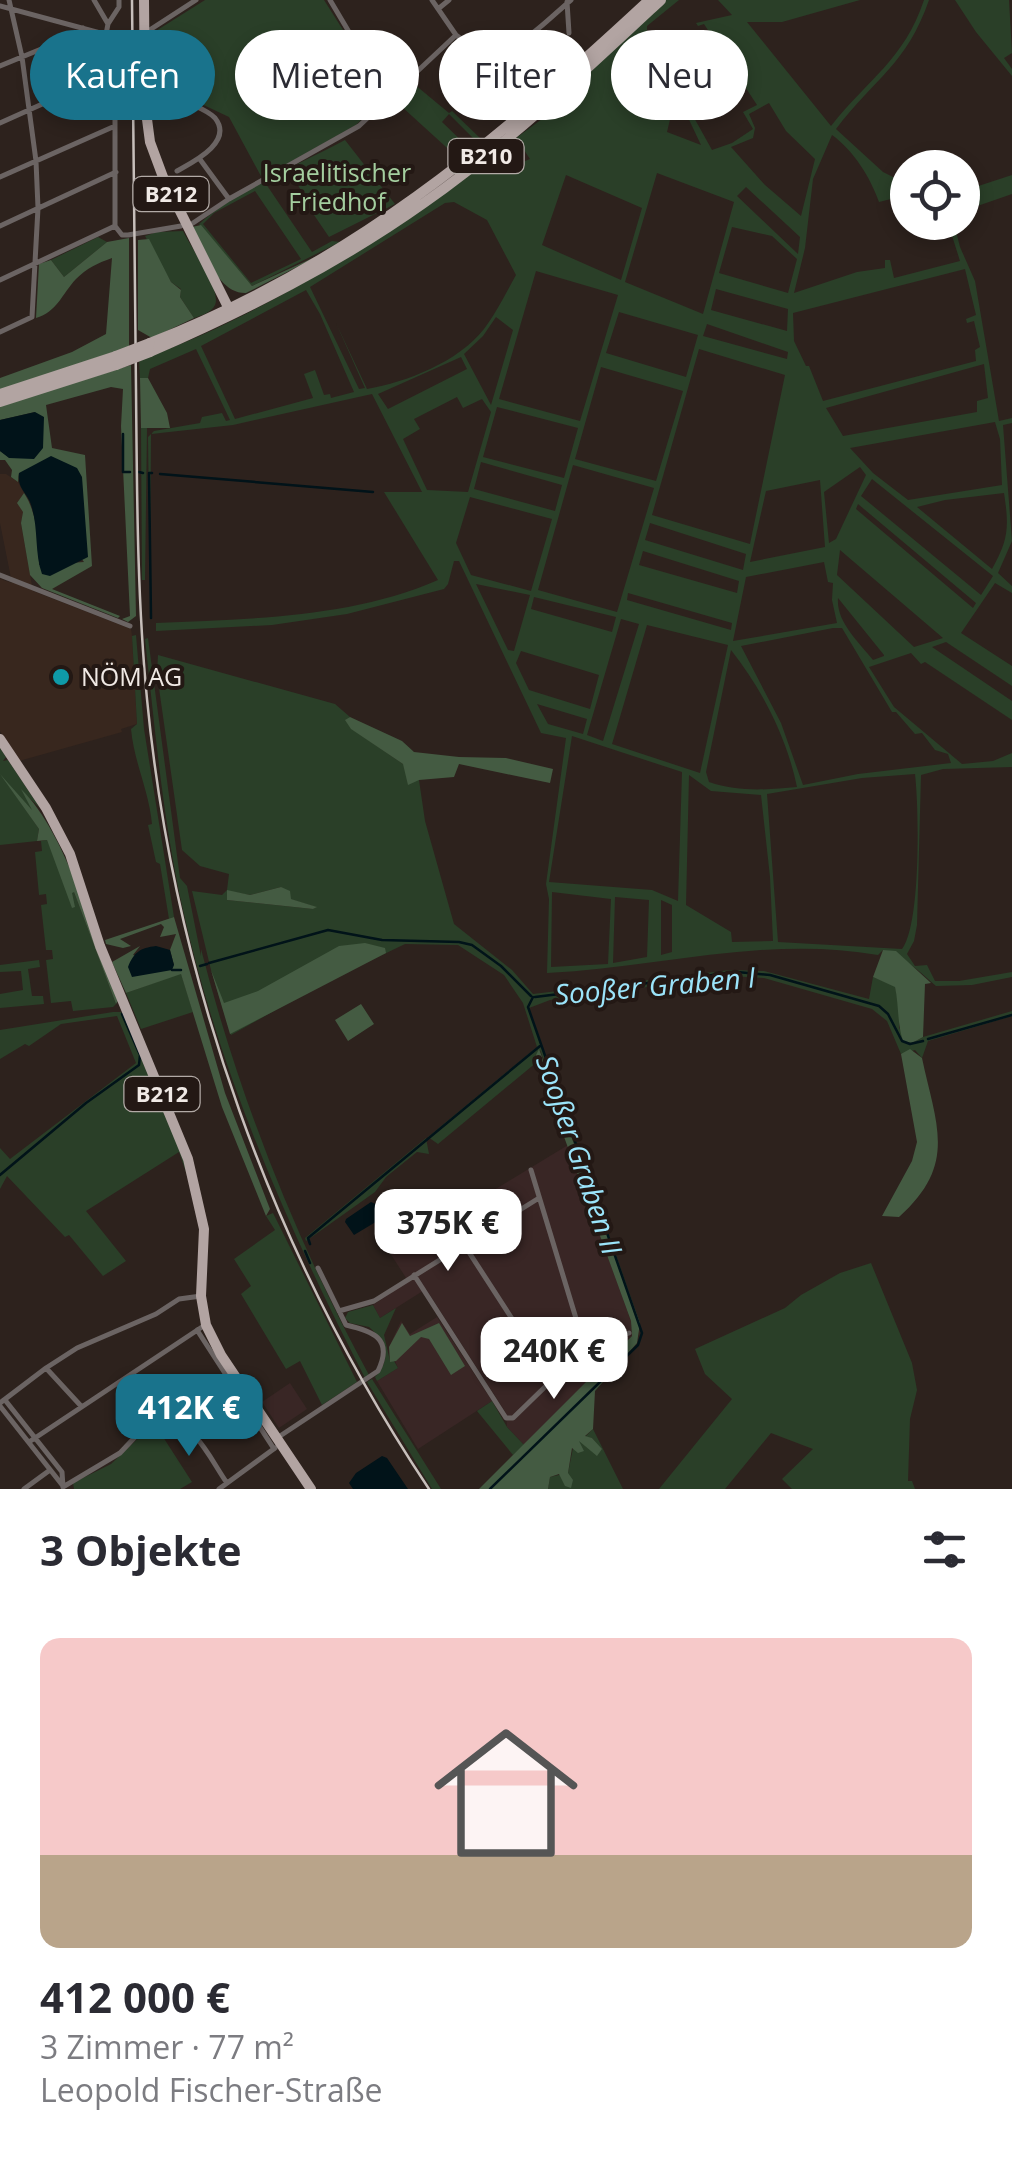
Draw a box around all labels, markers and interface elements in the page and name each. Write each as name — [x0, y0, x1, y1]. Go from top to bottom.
chip: Kaufen — [30, 30, 215, 120]
chip: Mieten — [235, 30, 419, 120]
chip: Filter — [439, 30, 591, 120]
chip: Neu — [611, 30, 748, 120]
road number: B210 — [448, 139, 524, 173]
map controls — [890, 150, 980, 240]
button: locate — [890, 150, 980, 240]
park label: Israelitischer Friedhof — [263, 155, 411, 218]
road number: B212 — [134, 177, 208, 211]
place label: NÖM AG — [81, 659, 182, 693]
marker: NÖM AG — [50, 666, 72, 688]
water label: Sooßer Graben I — [553, 957, 757, 1013]
water label: Sooßer Graben II — [528, 1050, 632, 1260]
road number: B212 — [124, 1077, 200, 1111]
pin: 375K € — [367, 1189, 529, 1274]
text: 375K € — [397, 1200, 499, 1243]
pin: 240K € — [473, 1317, 635, 1402]
text: 240K € — [503, 1328, 605, 1371]
pin: 412K € — [108, 1374, 270, 1459]
text: 412K € — [138, 1385, 240, 1428]
text: 3 Objekte — [40, 1521, 242, 1578]
icon: filters — [917, 1522, 972, 1577]
icon: home — [416, 1703, 596, 1883]
text: 412 000 € — [40, 1968, 230, 2025]
text: 3 Zimmer · 77 m² — [40, 2025, 294, 2068]
text: Leopold Fischer-Straße — [40, 2068, 383, 2111]

